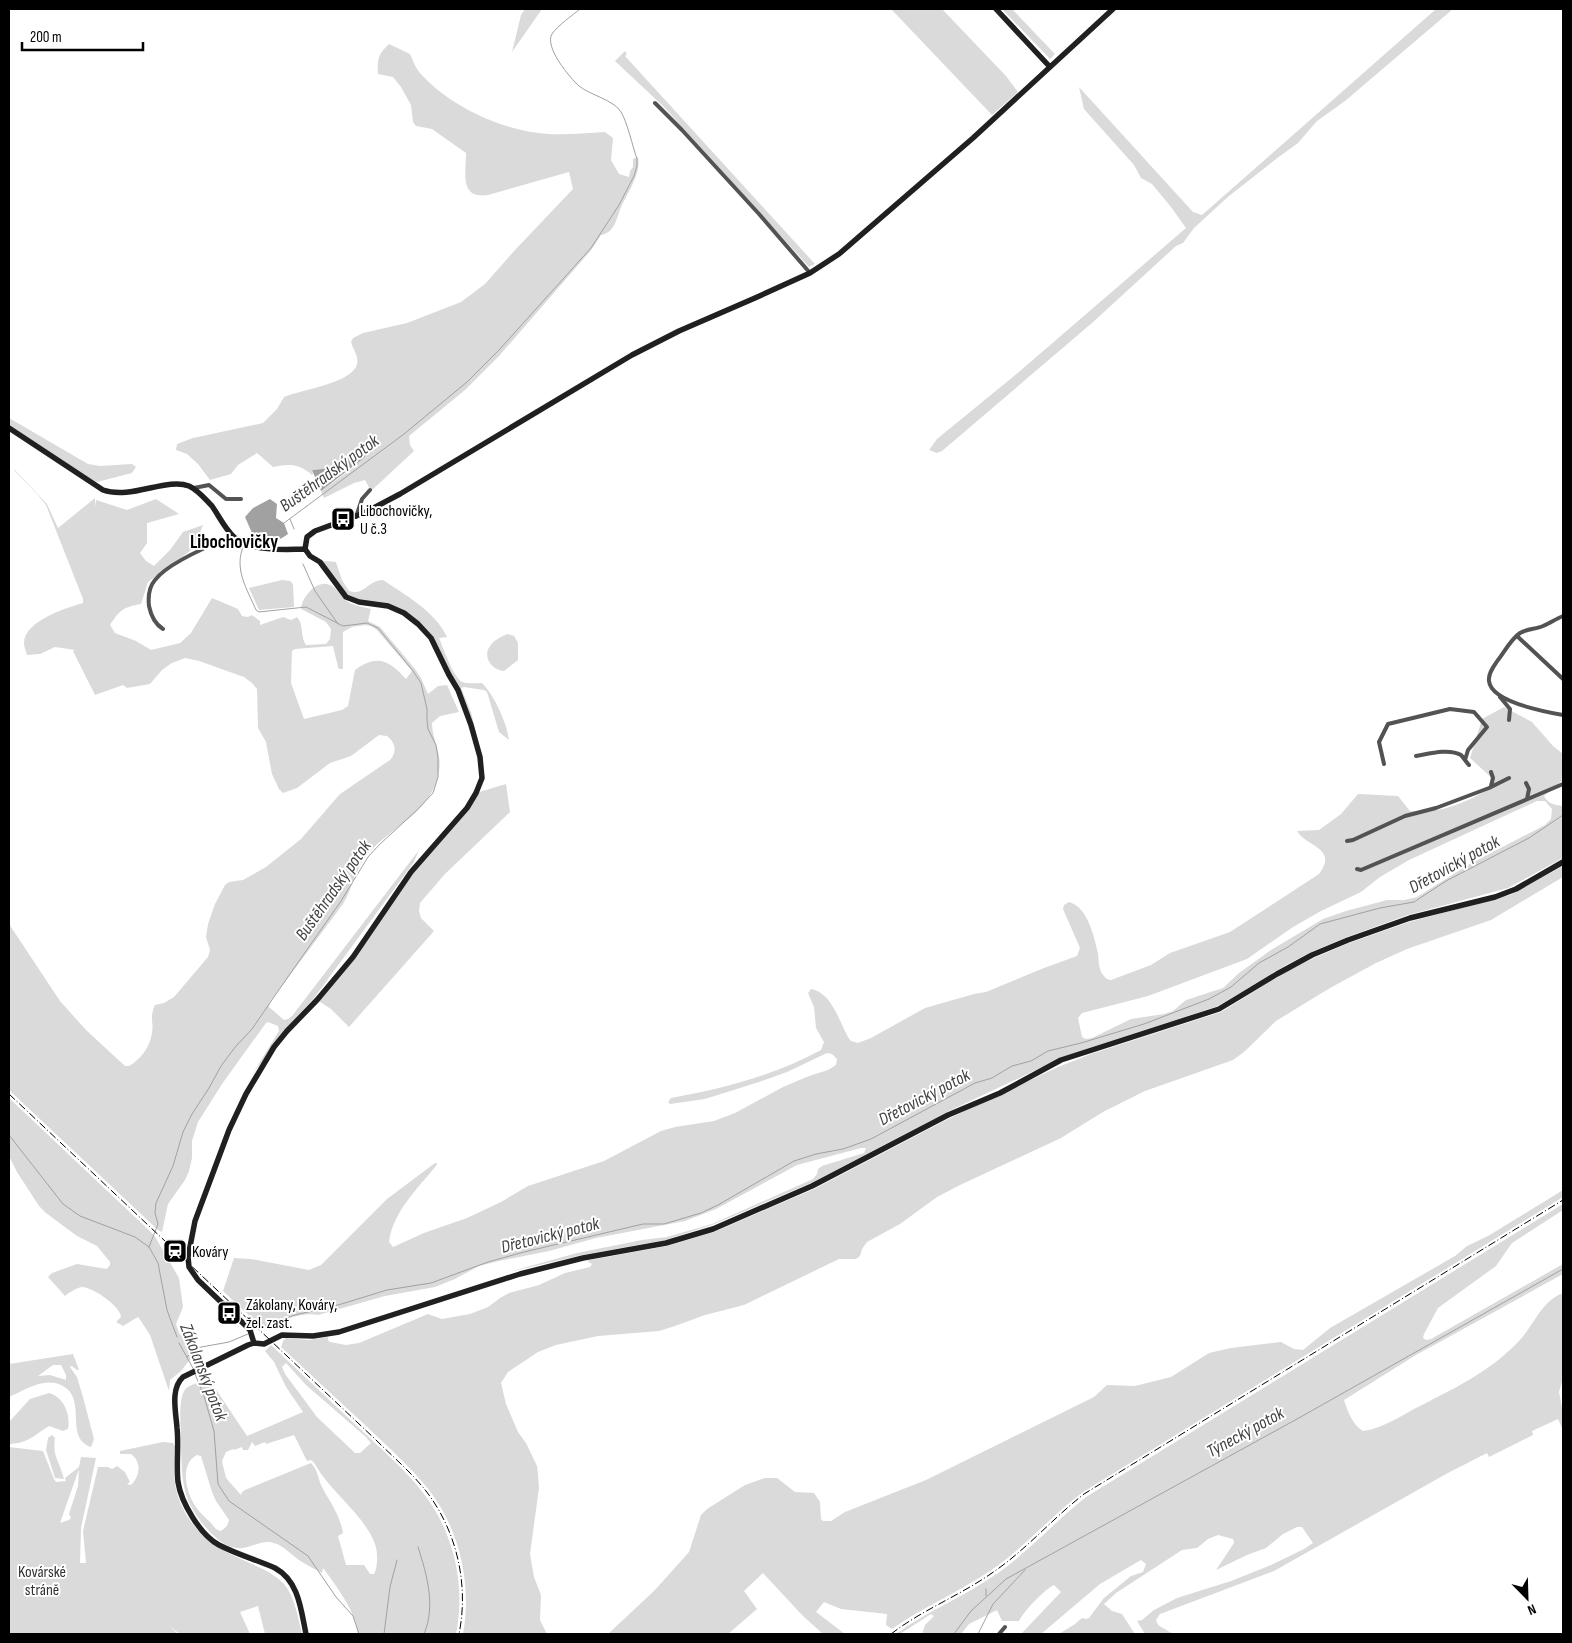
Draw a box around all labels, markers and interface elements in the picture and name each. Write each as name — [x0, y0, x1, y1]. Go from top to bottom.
scale bar — [22, 20, 144, 52]
text: 200 m — [30, 28, 62, 47]
water label: Buštěhradský potok — [276, 430, 384, 516]
place label: Libochovičky, U č.3 — [360, 502, 432, 539]
bus stop icon: Libochovičky, U č.3 — [330, 506, 356, 532]
district label: Libochovičky — [190, 531, 278, 554]
water label: Dřetovický potok — [1405, 830, 1504, 898]
water label: Buštěhradský potok — [291, 835, 376, 944]
water label: Dřetovický potok — [875, 1064, 975, 1130]
water label: Dřetovický potok — [499, 1213, 603, 1258]
station icon: Kováry — [162, 1238, 188, 1264]
place label: Kováry — [192, 1243, 228, 1262]
place label: Zákolany, Kováry, žel. zast. — [246, 1296, 337, 1333]
bus stop icon: Zákolany, Kováry, žel. zast. — [216, 1300, 242, 1326]
water label: Zákolanský potok — [175, 1320, 232, 1425]
water label: Týnecký potok — [1203, 1402, 1289, 1462]
park label: Kovárské stráně — [18, 1563, 66, 1600]
north arrow — [1502, 1573, 1552, 1623]
text: N — [1525, 1600, 1539, 1619]

